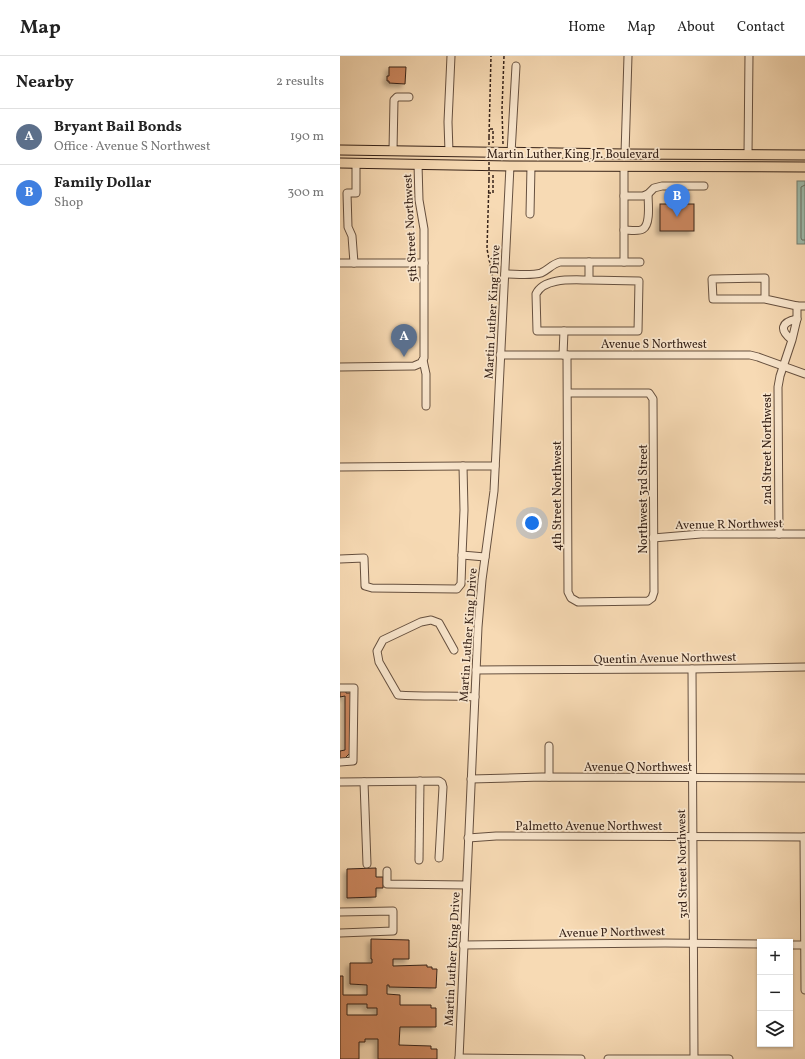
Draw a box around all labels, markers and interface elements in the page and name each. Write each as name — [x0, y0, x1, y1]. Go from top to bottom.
text: Map — [20, 15, 61, 41]
text: Home — [568, 18, 605, 37]
text: Map — [627, 18, 655, 37]
text: About — [677, 18, 715, 37]
text: Contact — [737, 18, 785, 37]
text: Nearby — [16, 71, 74, 94]
text: 2 results — [276, 73, 324, 91]
text: Bryant Bail Bonds — [54, 117, 182, 138]
text: A — [24, 128, 34, 146]
text: 190 m — [290, 128, 324, 146]
text: Office · Avenue S Northwest — [54, 138, 211, 156]
street label: Martin Luther King Jr. Boulevard — [487, 147, 660, 163]
text: Family Dollar — [54, 173, 151, 194]
street label: 5th Street Northwest — [400, 173, 422, 283]
text: B — [25, 184, 33, 202]
text: 300 m — [288, 184, 324, 202]
pin: B — [664, 184, 690, 217]
text: Shop — [54, 194, 83, 212]
street label: Martin Luther King Drive — [481, 244, 505, 380]
pin: A — [391, 324, 417, 357]
street label: Avenue S Northwest — [601, 337, 707, 353]
street label: 2nd Street Northwest — [760, 393, 776, 505]
street label: 4th Street Northwest — [550, 441, 566, 551]
street label: Northwest 3rd Street — [636, 444, 652, 554]
your location — [522, 513, 542, 533]
street label: Avenue R Northwest — [675, 516, 783, 534]
street label: Martin Luther King Drive — [456, 567, 482, 703]
street label: Quentin Avenue Northwest — [593, 650, 737, 668]
street label: Avenue Q Northwest — [584, 760, 692, 776]
street label: 3rd Street Northwest — [674, 809, 692, 919]
street label: Palmetto Avenue Northwest — [516, 819, 662, 835]
street label: Martin Luther King Drive — [441, 891, 465, 1027]
street label: Avenue P Northwest — [559, 924, 665, 942]
map controls — [757, 939, 793, 1047]
button: + — [757, 939, 793, 975]
button: − — [757, 975, 793, 1011]
button: layers — [757, 1011, 793, 1047]

